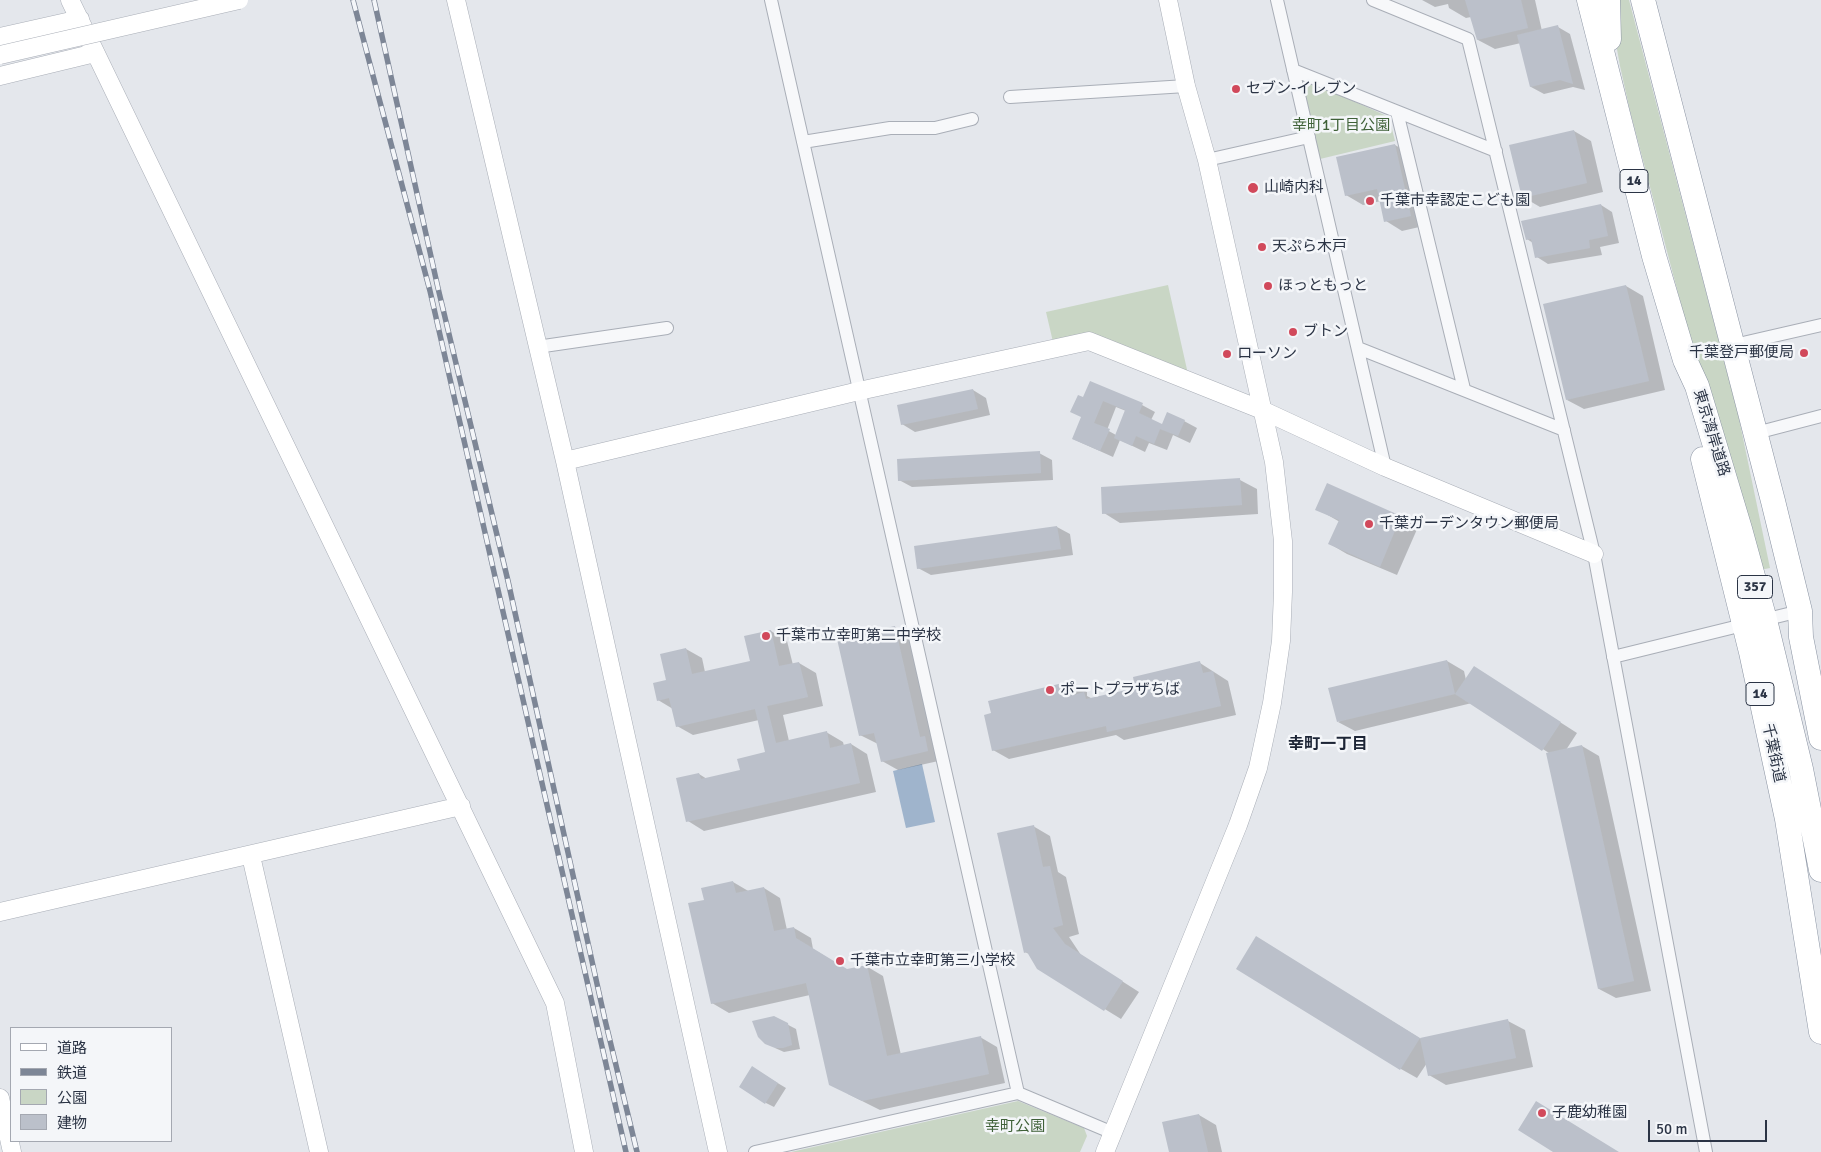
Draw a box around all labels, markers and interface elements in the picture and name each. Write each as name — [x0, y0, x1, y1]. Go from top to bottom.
place label: セブン-イレブン — [1246, 80, 1356, 98]
marker: セブン-イレブン — [1230, 83, 1242, 95]
park label: 幸町1丁目公園 — [1292, 117, 1390, 135]
road number: 14 — [1620, 170, 1648, 192]
place label: 山崎内科 — [1264, 179, 1324, 197]
marker: 山崎内科 — [1246, 181, 1260, 195]
place label: 千葉市幸認定こども園 — [1380, 192, 1530, 210]
marker: 千葉市幸認定こども園 — [1364, 195, 1376, 207]
place label: 天ぷら木戸 — [1272, 238, 1347, 256]
marker: 天ぷら木戸 — [1256, 241, 1268, 253]
place label: ほっともっと — [1278, 277, 1368, 295]
marker: ほっともっと — [1262, 280, 1274, 292]
place label: ブトン — [1303, 323, 1348, 341]
marker: ブトン — [1287, 326, 1299, 338]
place label: 千葉登戸郵便局 — [1689, 344, 1794, 362]
place label: ローソン — [1237, 345, 1297, 363]
marker: 千葉登戸郵便局 — [1798, 347, 1810, 359]
marker: ローソン — [1221, 348, 1233, 360]
street label: 東京湾岸道路 — [1689, 387, 1733, 479]
place label: 千葉ガーデンタウン郵便局 — [1379, 515, 1559, 533]
marker: 千葉ガーデンタウン郵便局 — [1363, 518, 1375, 530]
road number: 357 — [1738, 576, 1772, 598]
place label: 千葉市立幸町第二中学校 — [776, 627, 941, 645]
marker: 千葉市立幸町第二中学校 — [760, 630, 772, 642]
place label: ポートプラザちば — [1060, 681, 1180, 699]
road number: 14 — [1746, 682, 1774, 706]
marker: ポートプラザちば — [1044, 684, 1056, 696]
street label: 千葉街道 — [1758, 722, 1788, 784]
district label: 幸町一丁目 — [1288, 735, 1368, 755]
place label: 千葉市立幸町第三小学校 — [850, 952, 1015, 970]
marker: 千葉市立幸町第三小学校 — [834, 955, 846, 967]
legend — [10, 1027, 172, 1142]
text: 道路 — [57, 1039, 87, 1057]
text: 鉄道 — [57, 1064, 87, 1082]
text: 公園 — [57, 1089, 87, 1107]
place label: 子鹿幼稚園 — [1552, 1104, 1627, 1122]
marker: 子鹿幼稚園 — [1536, 1107, 1548, 1119]
scale bar — [1651, 1110, 1770, 1142]
text: 建物 — [57, 1114, 87, 1132]
park label: 幸町公園 — [985, 1118, 1045, 1136]
text: 50 m — [1656, 1120, 1687, 1138]

